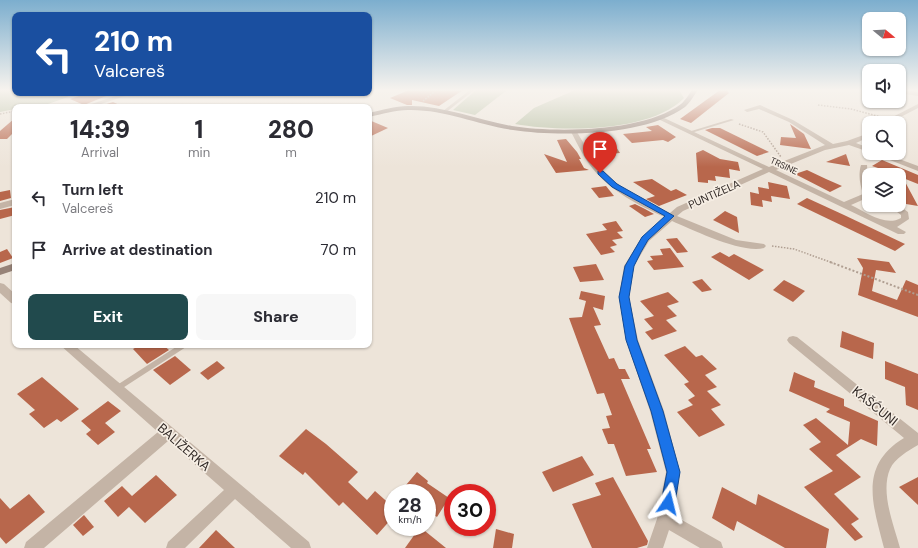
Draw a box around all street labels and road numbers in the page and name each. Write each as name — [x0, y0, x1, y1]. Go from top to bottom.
street label: TRSINE — [768, 154, 800, 178]
street label: PUNTIŽELA — [686, 176, 742, 212]
street label: KAŠĆUNI — [849, 383, 901, 429]
street label: BALIŽERKA — [154, 419, 214, 475]

